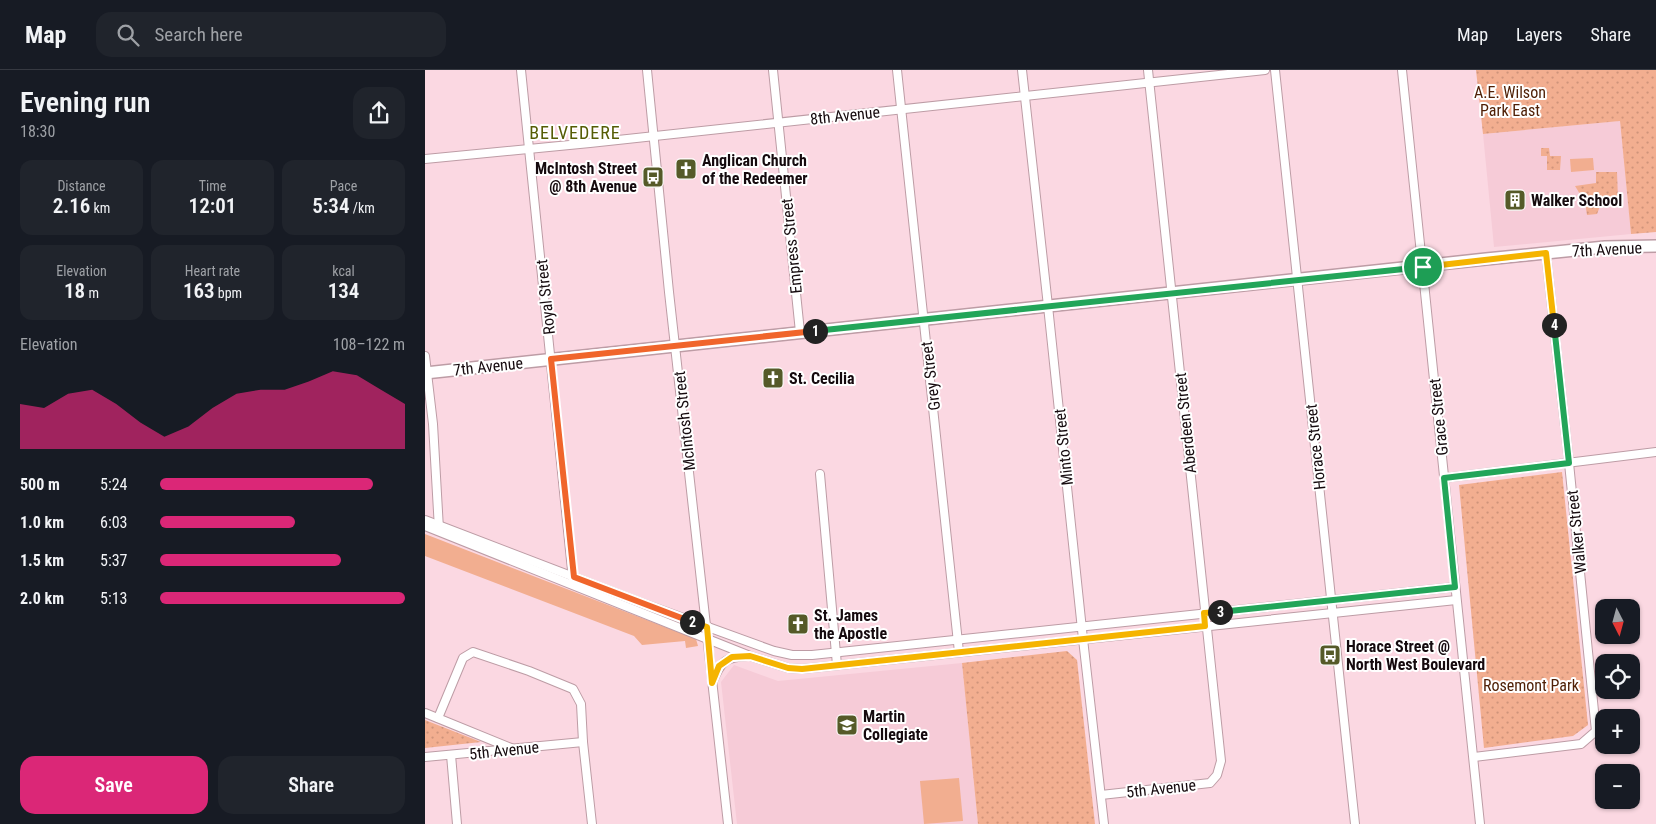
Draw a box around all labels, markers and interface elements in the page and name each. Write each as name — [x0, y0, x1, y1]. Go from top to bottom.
search box — [96, 12, 446, 57]
text: Map — [25, 21, 66, 49]
icon: search — [114, 21, 142, 49]
text: Search here — [154, 23, 243, 46]
text: Map — [1457, 24, 1488, 45]
text: Layers — [1516, 24, 1563, 45]
text: Share — [1591, 24, 1631, 45]
park label: A.E. Wilson Park East — [1474, 83, 1546, 120]
text: Evening run — [20, 86, 150, 119]
button: share — [353, 87, 405, 139]
street label: 8th Avenue — [809, 102, 881, 129]
text: 18:30 — [20, 122, 55, 141]
district label: BELVEDERE — [529, 122, 621, 143]
place label: Anglican Church of the Redeemer — [702, 151, 808, 188]
church icon: Anglican Church of the Redeemer — [674, 157, 698, 181]
place label: McIntosh Street @ 8th Avenue — [535, 159, 637, 196]
bus stop icon: McIntosh Street @ 8th Avenue — [641, 165, 665, 189]
text: Distance — [57, 178, 106, 194]
text: Time — [199, 178, 226, 194]
text: Pace — [330, 178, 357, 194]
building icon: Walker School — [1503, 188, 1527, 212]
place label: Walker School — [1531, 191, 1622, 210]
text: 2.16 — [53, 194, 90, 218]
text: 12:01 — [189, 194, 236, 218]
text: 5:34 — [312, 194, 349, 218]
street label: Empress Street — [777, 197, 806, 295]
text: km — [90, 200, 110, 216]
text: /km — [349, 200, 375, 216]
street label: 7th Avenue — [1572, 238, 1643, 261]
pin — [1402, 246, 1444, 288]
icon: arrive — [1409, 253, 1437, 281]
street label: Royal Street — [532, 258, 559, 335]
text: Elevation — [56, 263, 107, 279]
text: Heart rate — [185, 263, 240, 279]
text: kcal — [332, 263, 355, 279]
text: 18 — [64, 279, 85, 303]
text: 163 — [183, 279, 215, 303]
text: 134 — [328, 279, 359, 303]
text: m — [85, 285, 99, 301]
text: bpm — [215, 285, 242, 301]
pin: 4 — [1541, 312, 1567, 338]
text: 4 — [1551, 317, 1558, 333]
pin: 1 — [803, 318, 827, 344]
text: 1 — [812, 323, 819, 339]
text: Elevation — [20, 335, 78, 354]
text: 108–122 m — [333, 335, 405, 354]
street label: Grey Street — [917, 340, 944, 412]
street label: 7th Avenue — [452, 353, 524, 380]
church icon: St. Cecilia — [761, 366, 785, 390]
place label: St. Cecilia — [789, 369, 855, 388]
street label: McIntosh Street — [670, 370, 699, 472]
street label: Aberdeen Street — [1171, 371, 1200, 474]
street label: Grace Street — [1425, 377, 1452, 457]
street label: Horace Street — [1302, 403, 1329, 491]
street label: Minto Street — [1050, 407, 1077, 486]
text: 500 m — [20, 475, 60, 494]
text: 5:24 — [100, 475, 127, 494]
street label: Walker Street — [1563, 489, 1590, 575]
text: 1.0 km — [20, 513, 64, 532]
text: 6:03 — [100, 513, 127, 532]
text: 1.5 km — [20, 551, 64, 570]
text: 5:37 — [100, 551, 127, 570]
text: 2.0 km — [20, 589, 64, 608]
text: 5:13 — [100, 589, 127, 608]
north arrow — [1595, 599, 1640, 644]
map controls — [1595, 599, 1640, 809]
pin: 3 — [1207, 600, 1233, 624]
text: 3 — [1217, 604, 1224, 620]
place label: St. James the Apostle — [814, 606, 887, 643]
pin: 2 — [679, 610, 705, 634]
church icon: St. James the Apostle — [786, 612, 810, 636]
text: 2 — [689, 614, 696, 630]
place label: Horace Street @ North West Boulevard — [1346, 637, 1485, 674]
bus stop icon: Horace Street @ North West Boulevard — [1318, 643, 1342, 667]
button: locate — [1595, 654, 1640, 699]
park label: Rosemont Park — [1483, 676, 1580, 695]
place label: Martin Collegiate — [863, 707, 928, 744]
button: + — [1595, 709, 1640, 754]
school or university icon: Martin Collegiate — [835, 713, 859, 737]
street label: 5th Avenue — [468, 737, 540, 764]
button: Save — [20, 756, 208, 814]
button: Share — [218, 756, 405, 814]
button: − — [1595, 764, 1640, 809]
street label: 5th Avenue — [1125, 775, 1197, 802]

